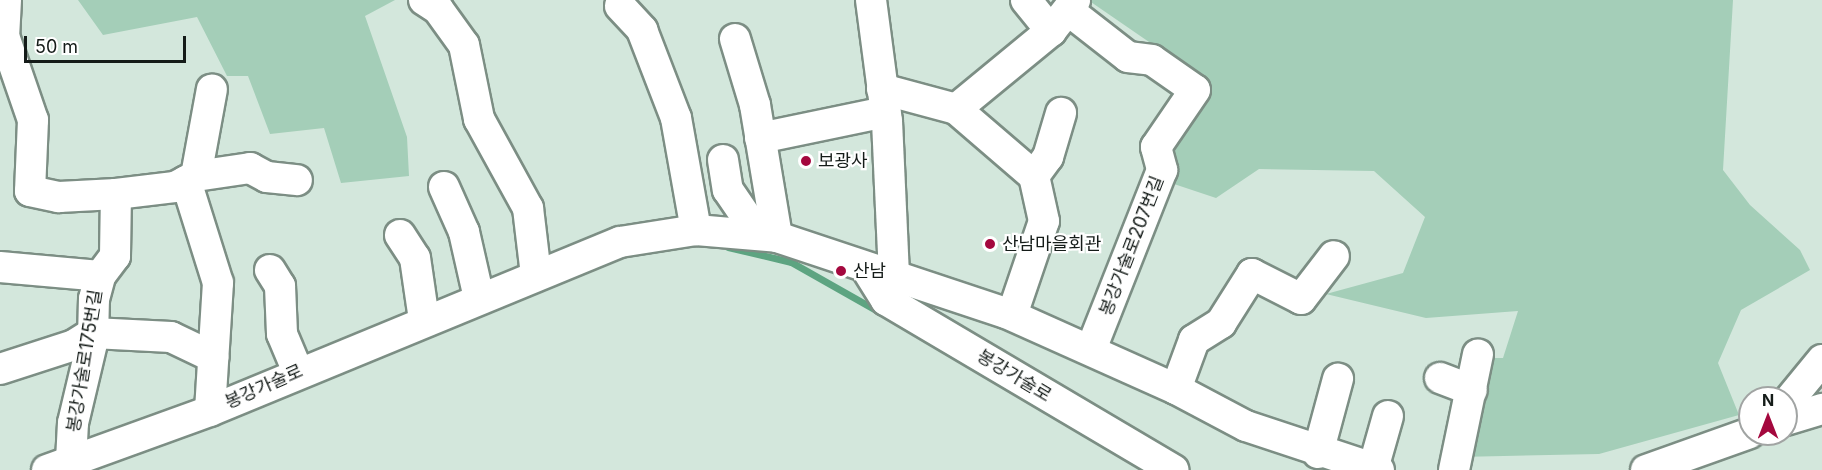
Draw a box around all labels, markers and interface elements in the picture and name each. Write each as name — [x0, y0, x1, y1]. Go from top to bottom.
scale bar — [27, 24, 189, 62]
text: 50 m — [35, 36, 78, 57]
place label: 보광사 — [818, 150, 868, 172]
marker: 보광사 — [799, 154, 813, 168]
street label: 봉강가술로207번길 — [1095, 173, 1169, 319]
place label: 산남마을회관 — [1002, 233, 1101, 255]
marker: 산남마을회관 — [983, 237, 997, 251]
place label: 산남 — [853, 260, 886, 282]
marker: 산남 — [834, 264, 848, 278]
street label: 봉강가술로175번길 — [63, 288, 107, 434]
street label: 봉강가술로 — [973, 345, 1055, 407]
street label: 봉강가술로 — [222, 360, 306, 414]
north arrow — [1738, 386, 1798, 446]
text: N — [1762, 390, 1774, 410]

